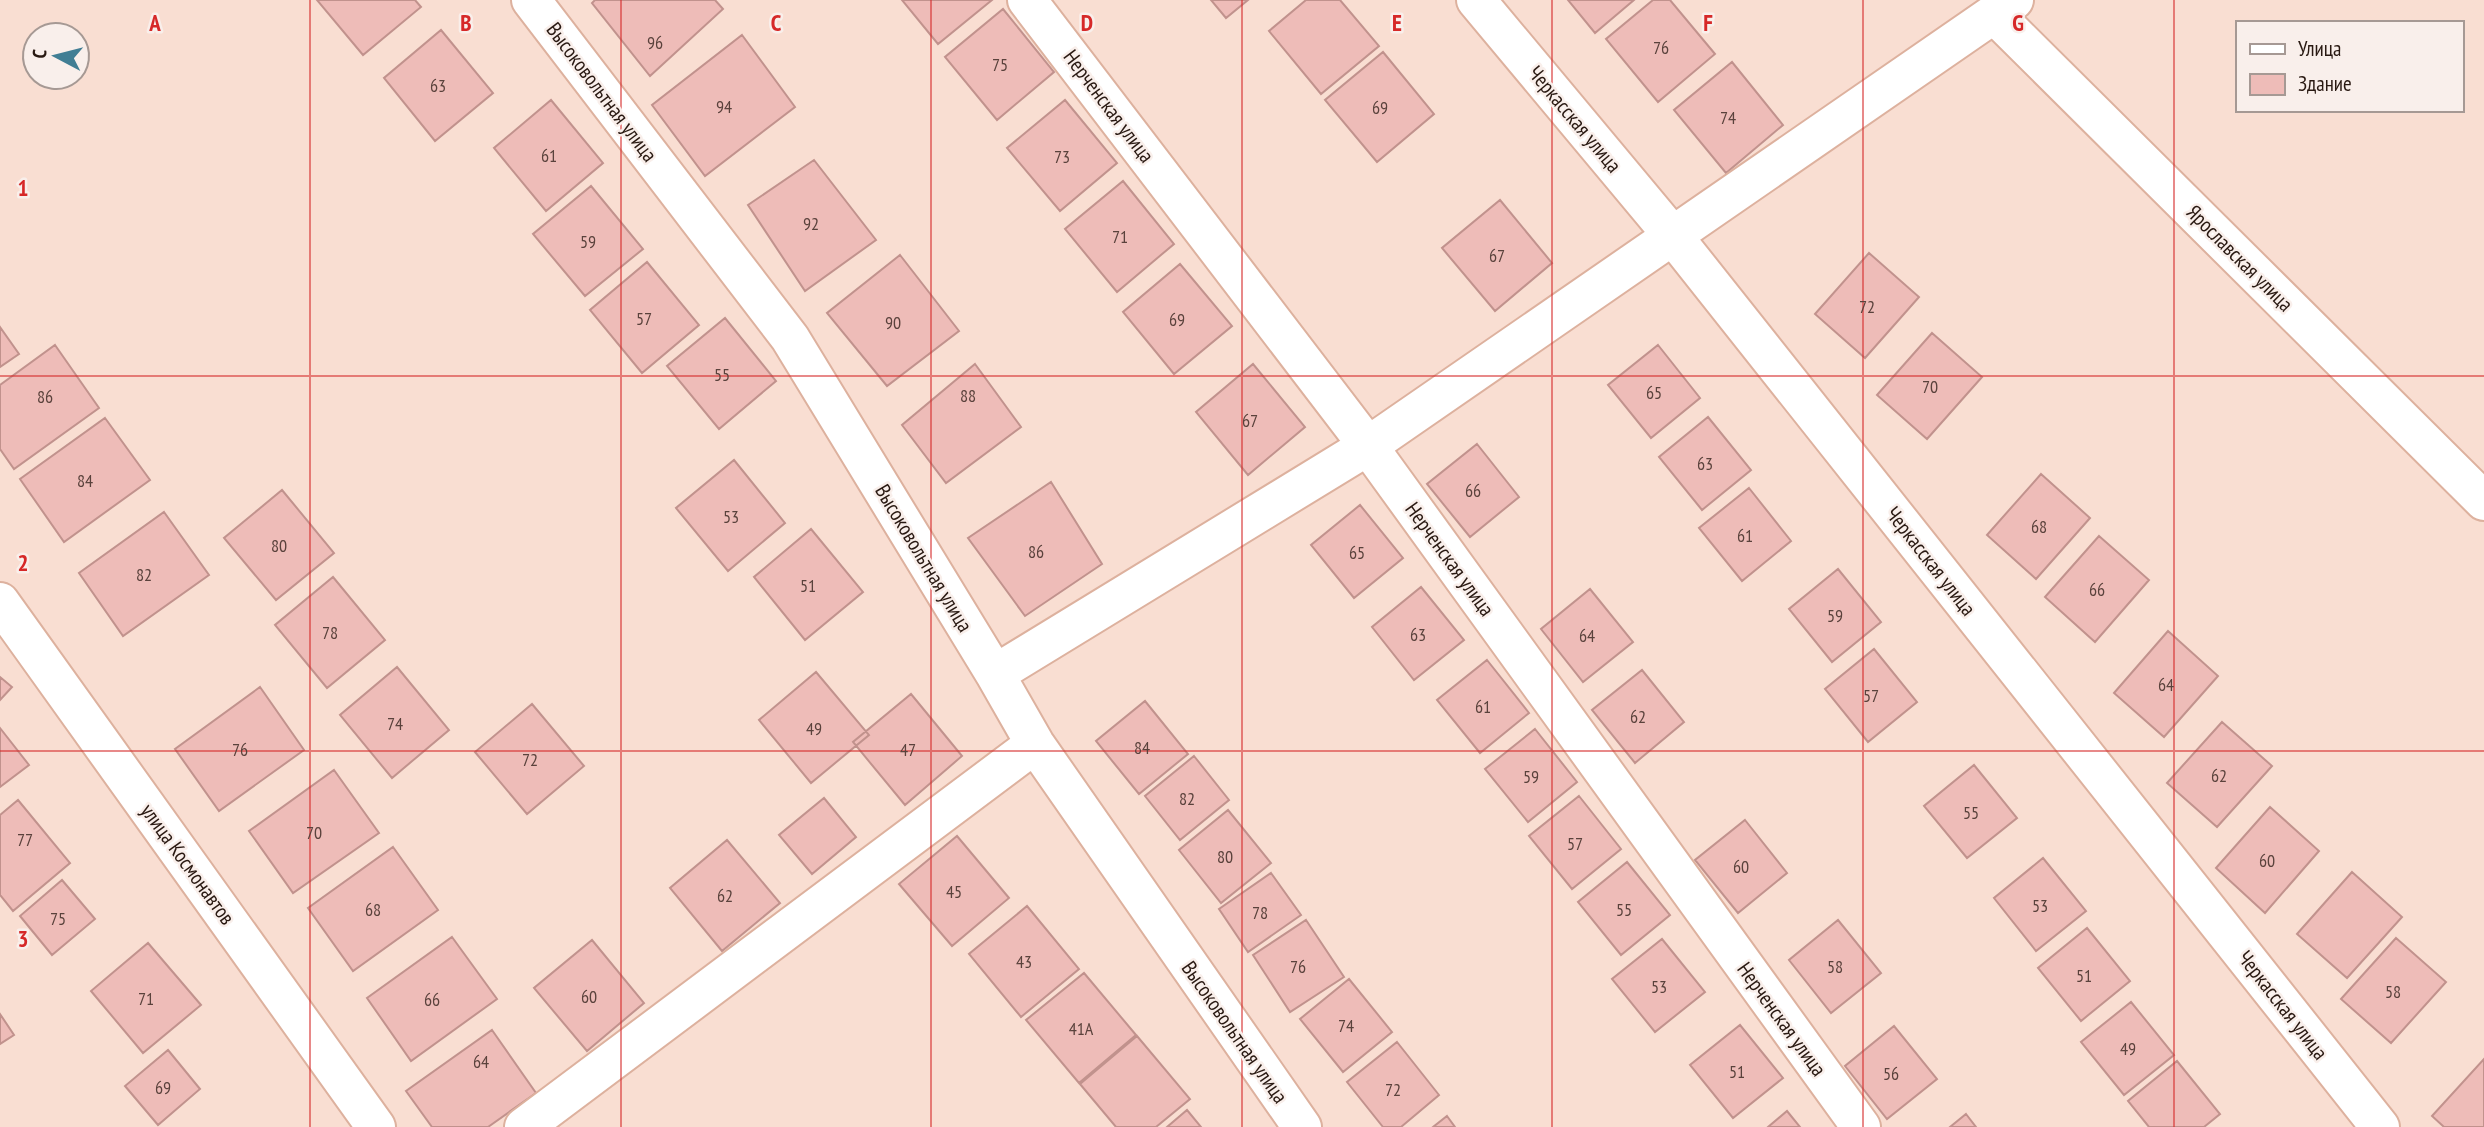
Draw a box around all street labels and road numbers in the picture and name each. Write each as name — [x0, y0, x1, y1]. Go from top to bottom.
street label: Высоковольтная улица — [541, 17, 663, 167]
street label: Нерченская улица — [1058, 44, 1160, 168]
street label: Черкасская улица — [1522, 60, 1628, 178]
street label: Ярославская улица — [2181, 199, 2299, 317]
street label: Высоковольтная улица — [869, 479, 979, 637]
street label: Нерченская улица — [1399, 497, 1501, 621]
street label: Черкасская улица — [1880, 501, 1982, 621]
street label: улица Космонавтов — [135, 798, 241, 930]
street label: Черкасская улица — [2232, 945, 2334, 1065]
street label: Высоковольтная улица — [1176, 956, 1294, 1108]
street label: Нерченская улица — [1731, 957, 1833, 1081]

